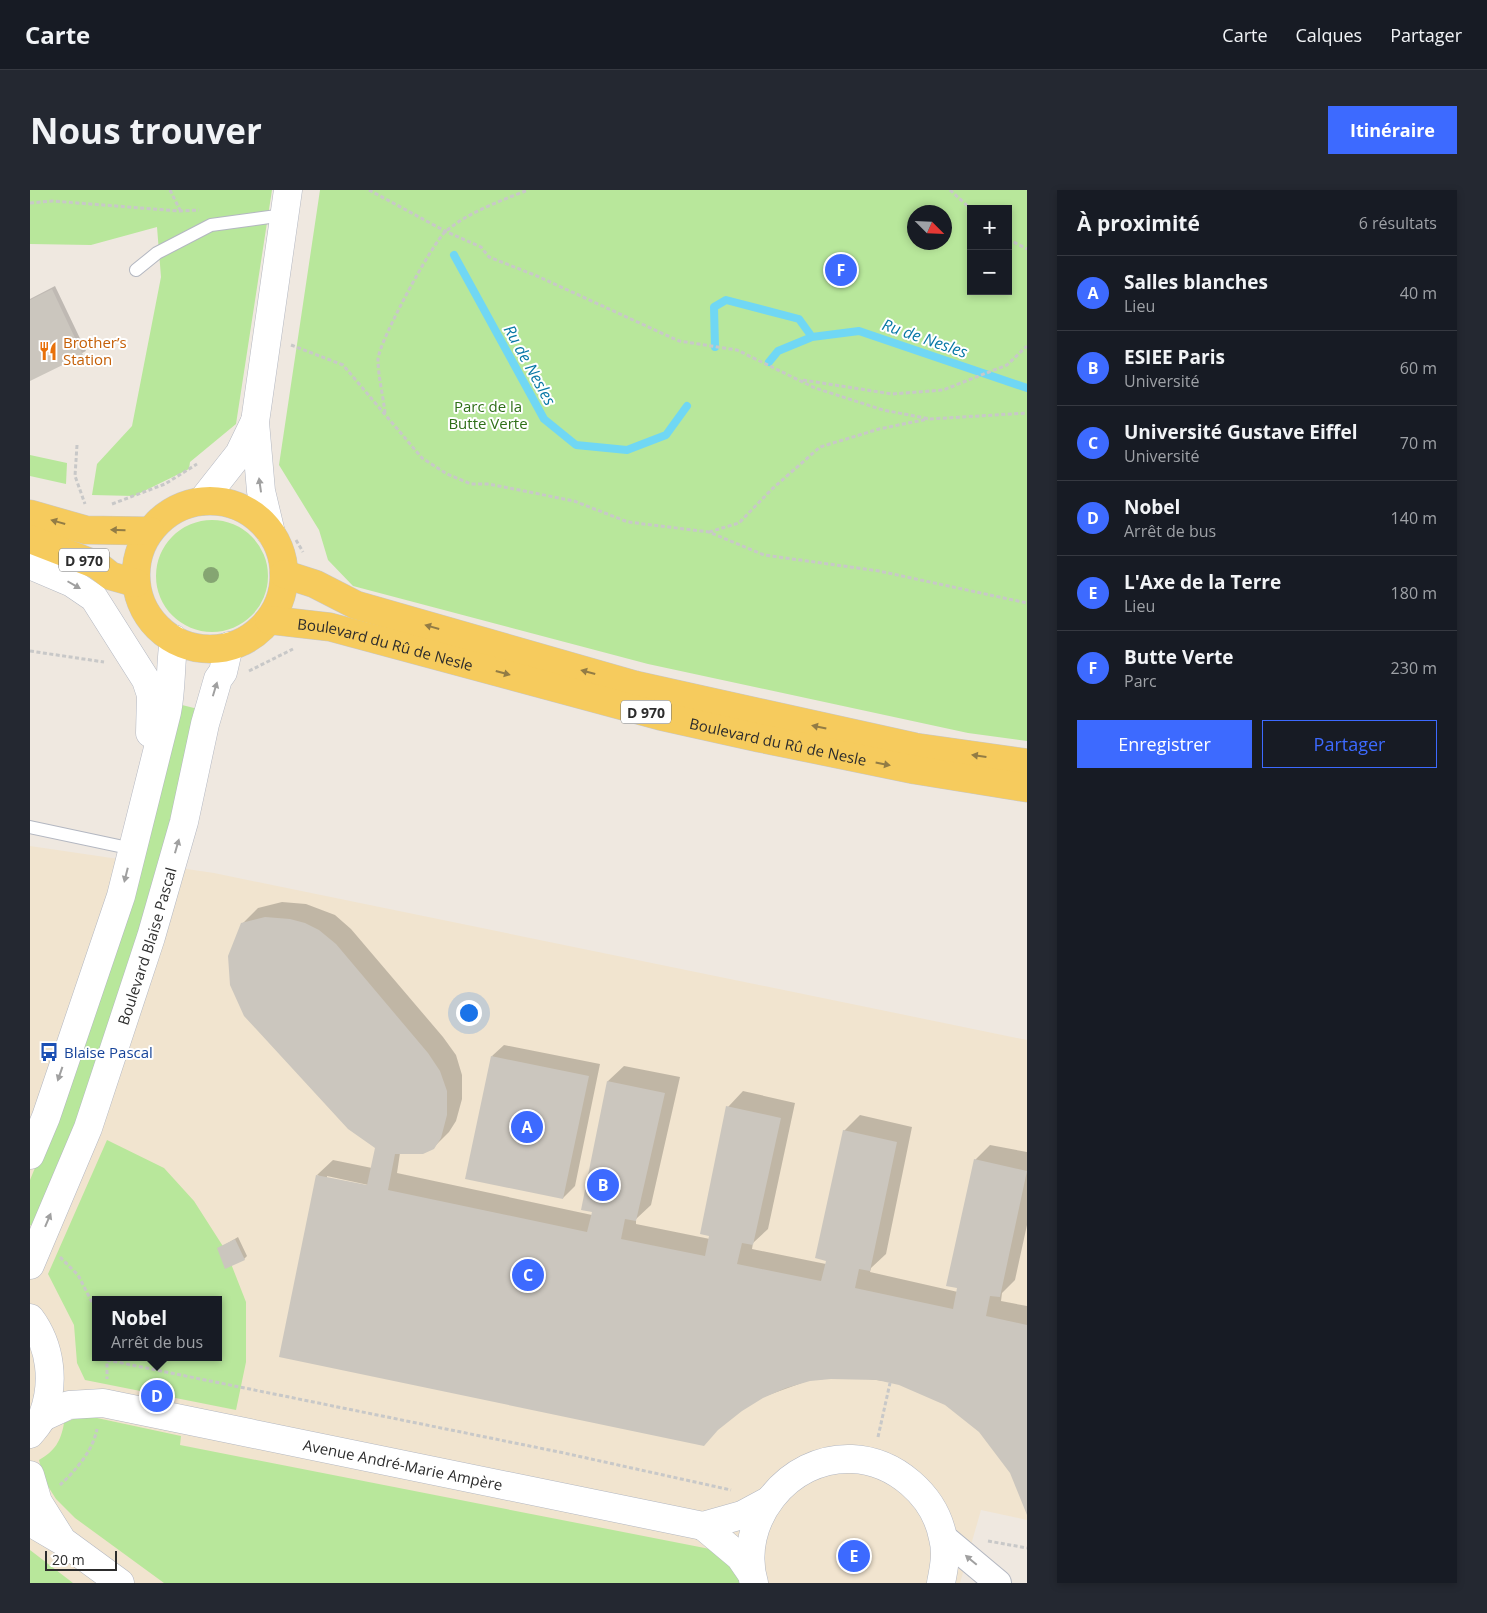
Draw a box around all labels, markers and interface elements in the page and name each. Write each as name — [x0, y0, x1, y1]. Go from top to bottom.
text: Carte — [25, 18, 90, 51]
text: Carte — [1222, 23, 1268, 47]
text: Calques — [1296, 23, 1362, 47]
text: Partager — [1390, 23, 1462, 47]
button: Itinéraire — [1328, 106, 1457, 154]
text: Nous trouver — [30, 107, 262, 154]
north arrow — [907, 205, 952, 250]
map controls — [967, 205, 1012, 295]
button: + — [967, 205, 1012, 250]
text: À proximité — [1077, 209, 1200, 237]
text: 6 résultats — [1359, 212, 1437, 234]
button: − — [967, 250, 1012, 295]
pin: F — [825, 251, 857, 289]
text: Salles blanches — [1124, 269, 1268, 295]
text: A — [1087, 282, 1099, 304]
text: 40 m — [1400, 282, 1437, 304]
text: Lieu — [1124, 295, 1155, 317]
water label: Ru de Nesles — [879, 313, 971, 363]
water label: Ru de Nesles — [499, 321, 561, 409]
place label: Brother’s Station — [63, 332, 127, 369]
restaurant icon: Brother’s Station — [37, 340, 59, 362]
text: ESIEE Paris — [1124, 344, 1225, 370]
text: B — [1088, 357, 1098, 379]
text: 60 m — [1400, 357, 1437, 379]
text: Université — [1124, 370, 1199, 392]
park label: Parc de la Butte Verte — [448, 396, 528, 433]
text: Université Gustave Eiffel — [1124, 419, 1358, 445]
text: C — [1088, 432, 1098, 454]
text: 70 m — [1400, 432, 1437, 454]
text: Université — [1124, 445, 1199, 467]
one-way arrow — [256, 477, 264, 493]
text: Nobel — [1124, 494, 1180, 520]
text: D — [1087, 507, 1099, 529]
text: 140 m — [1391, 507, 1437, 529]
one-way arrow — [51, 517, 66, 525]
text: Arrêt de bus — [1124, 520, 1216, 542]
one-way arrow — [110, 526, 126, 534]
road number: D 970 — [59, 548, 109, 572]
text: L'Axe de la Terre — [1124, 569, 1281, 595]
one-way arrow — [68, 581, 81, 590]
text: E — [1089, 582, 1097, 604]
text: 180 m — [1391, 582, 1437, 604]
text: Lieu — [1124, 595, 1155, 617]
street label: Boulevard du Rû de Nesle — [296, 613, 475, 675]
one-way arrow — [424, 623, 439, 631]
text: Butte Verte — [1124, 644, 1234, 670]
text: F — [1089, 657, 1097, 679]
text: 230 m — [1391, 657, 1437, 679]
one-way arrow — [580, 668, 595, 676]
one-way arrow — [496, 670, 511, 678]
text: Parc — [1124, 670, 1157, 692]
one-way arrow — [212, 681, 220, 696]
road number: D 970 — [621, 701, 671, 724]
street label: Boulevard du Rû de Nesle — [688, 713, 868, 770]
button: Enregistrer — [1077, 720, 1252, 768]
button: Partager — [1262, 720, 1437, 768]
one-way arrow — [811, 723, 827, 731]
one-way arrow — [970, 752, 986, 760]
one-way arrow — [875, 760, 891, 768]
one-way arrow — [173, 839, 181, 854]
street label: Boulevard Blaise Pascal — [113, 865, 181, 1028]
one-way arrow — [122, 867, 130, 882]
your location — [456, 1000, 482, 1026]
bus stop icon: Blaise Pascal — [38, 1041, 60, 1063]
place label: Blaise Pascal — [64, 1042, 153, 1062]
one-way arrow — [56, 1067, 64, 1082]
pin: A — [511, 1108, 543, 1146]
pin: B — [587, 1166, 619, 1204]
one-way arrow — [45, 1213, 53, 1227]
pin: C — [512, 1256, 544, 1294]
popup — [92, 1296, 222, 1361]
text: Nobel — [111, 1305, 167, 1331]
text: Arrêt de bus — [111, 1331, 203, 1353]
pin: D — [141, 1377, 173, 1415]
street label: Avenue André-Marie Ampère — [302, 1434, 505, 1495]
pin: E — [838, 1537, 870, 1575]
scale bar — [45, 1548, 118, 1571]
text: 20 m — [52, 1550, 85, 1569]
one-way arrow — [965, 1554, 978, 1565]

